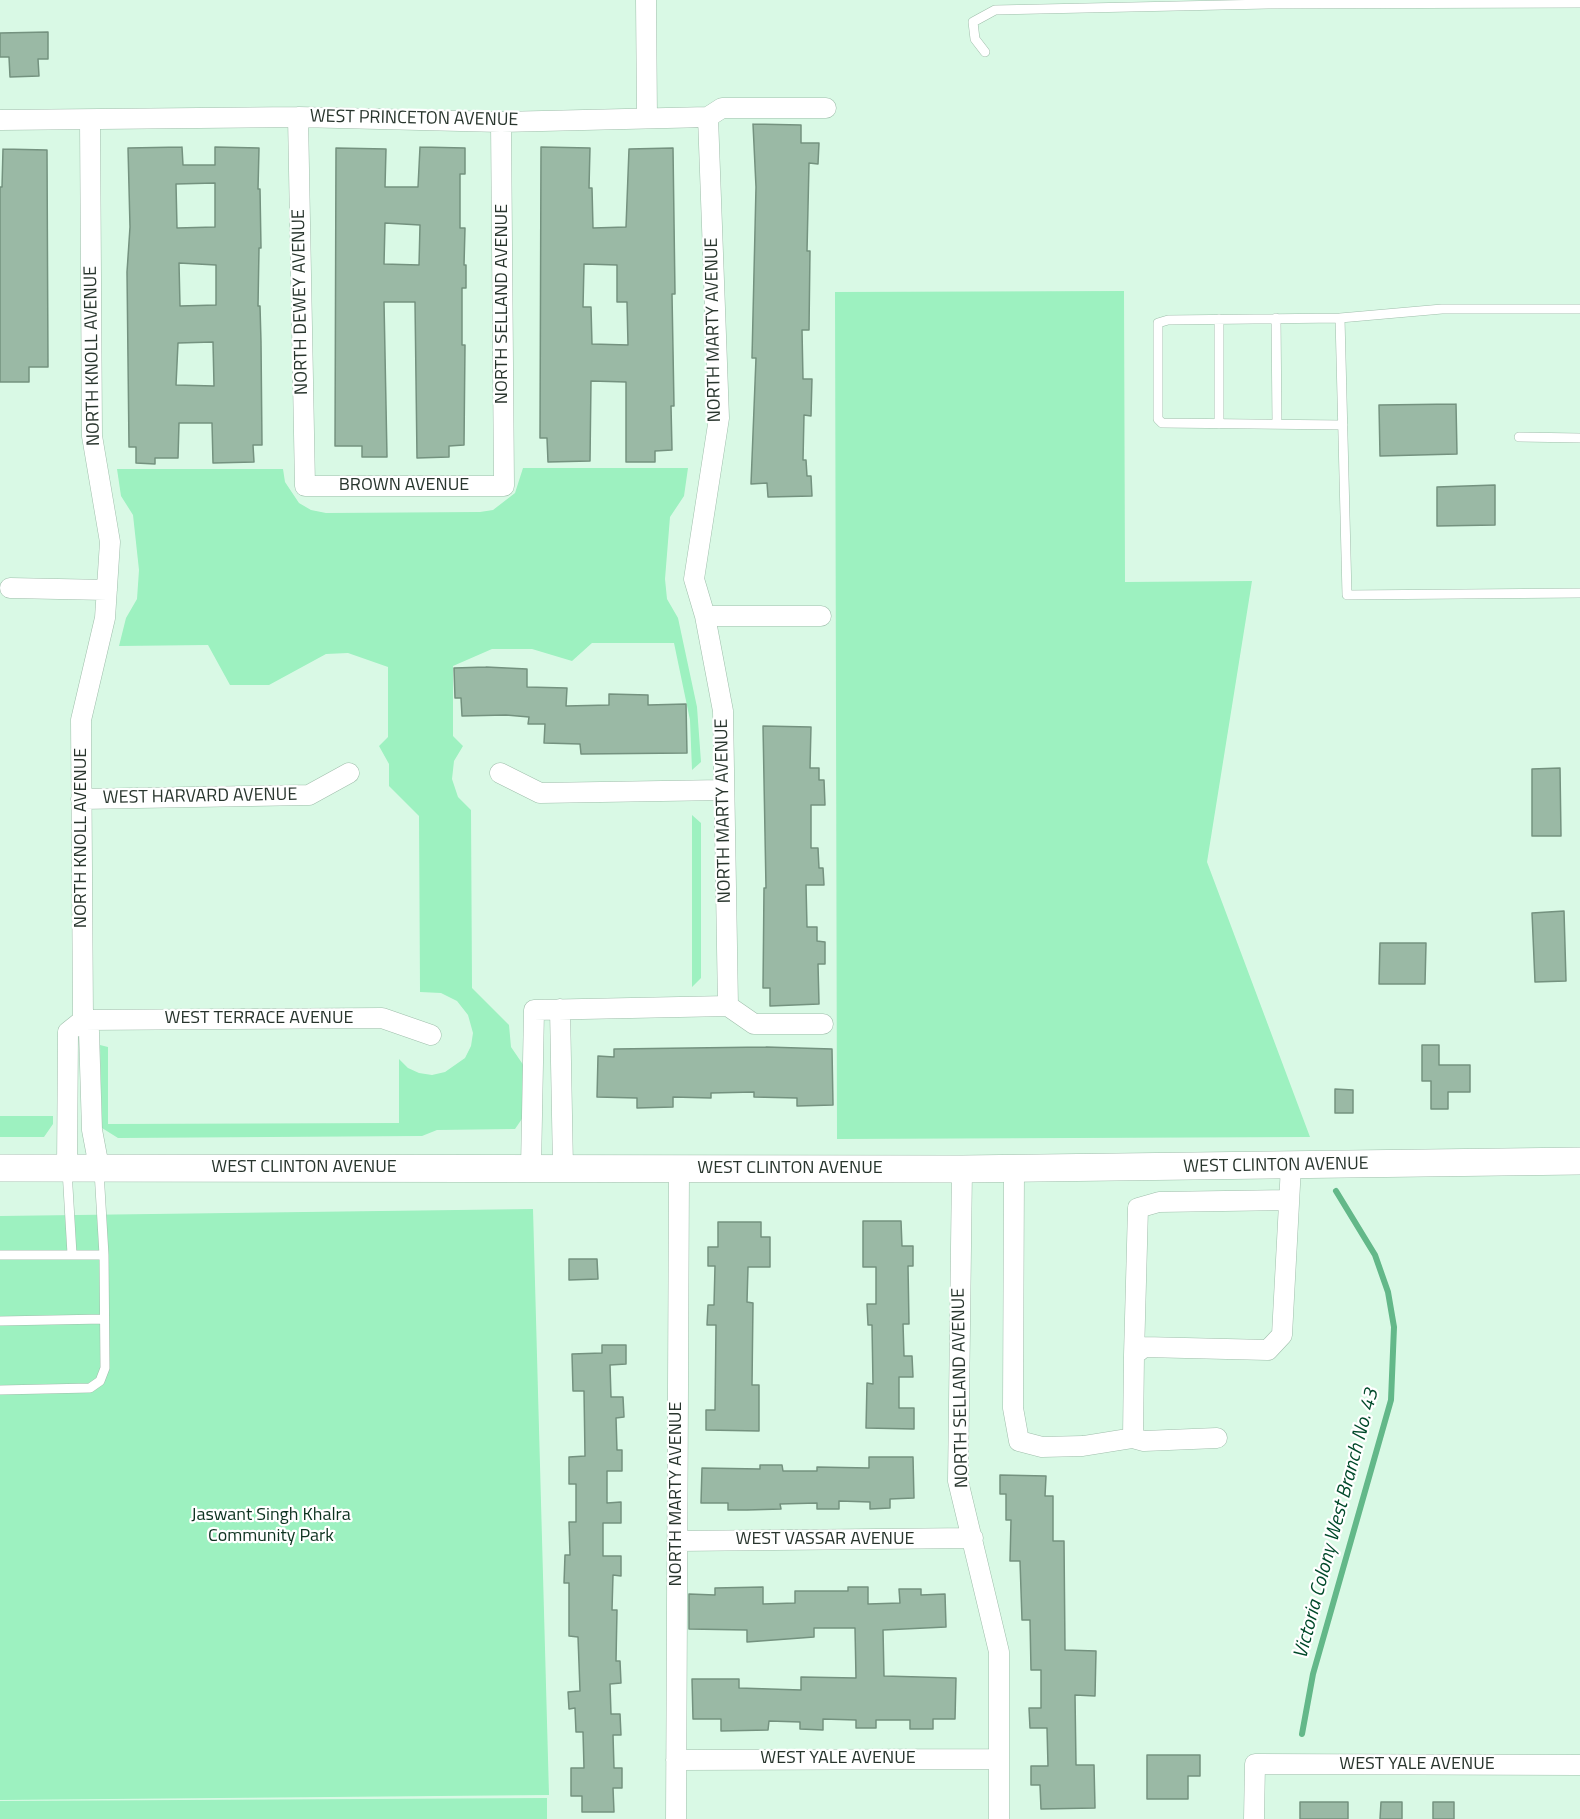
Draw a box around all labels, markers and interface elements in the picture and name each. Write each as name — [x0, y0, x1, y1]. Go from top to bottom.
street label: WEST PRINCETON AVENUE — [310, 106, 518, 132]
street label: NORTH SELLAND AVENUE — [492, 204, 514, 404]
street label: NORTH DEWEY AVENUE — [289, 209, 313, 395]
street label: NORTH MARTY AVENUE — [702, 237, 726, 423]
street label: NORTH KNOLL AVENUE — [81, 266, 105, 446]
street label: BROWN AVENUE — [339, 475, 469, 497]
street label: NORTH MARTY AVENUE — [712, 718, 736, 904]
street label: NORTH KNOLL AVENUE — [71, 748, 93, 928]
street label: WEST HARVARD AVENUE — [103, 785, 297, 809]
street label: WEST TERRACE AVENUE — [164, 1008, 354, 1030]
street label: WEST CLINTON AVENUE — [1183, 1154, 1369, 1178]
street label: WEST CLINTON AVENUE — [211, 1157, 397, 1179]
street label: WEST CLINTON AVENUE — [697, 1158, 883, 1180]
street label: NORTH SELLAND AVENUE — [948, 1288, 974, 1488]
water label: Victoria Colony West Branch No. 43 — [1289, 1386, 1385, 1662]
street label: NORTH MARTY AVENUE — [666, 1402, 688, 1586]
park label: Jaswant Singh Khalra Community Park — [191, 1505, 351, 1547]
street label: WEST VASSAR AVENUE — [735, 1529, 915, 1551]
street label: WEST YALE AVENUE — [760, 1748, 916, 1770]
street label: WEST YALE AVENUE — [1339, 1754, 1495, 1776]

